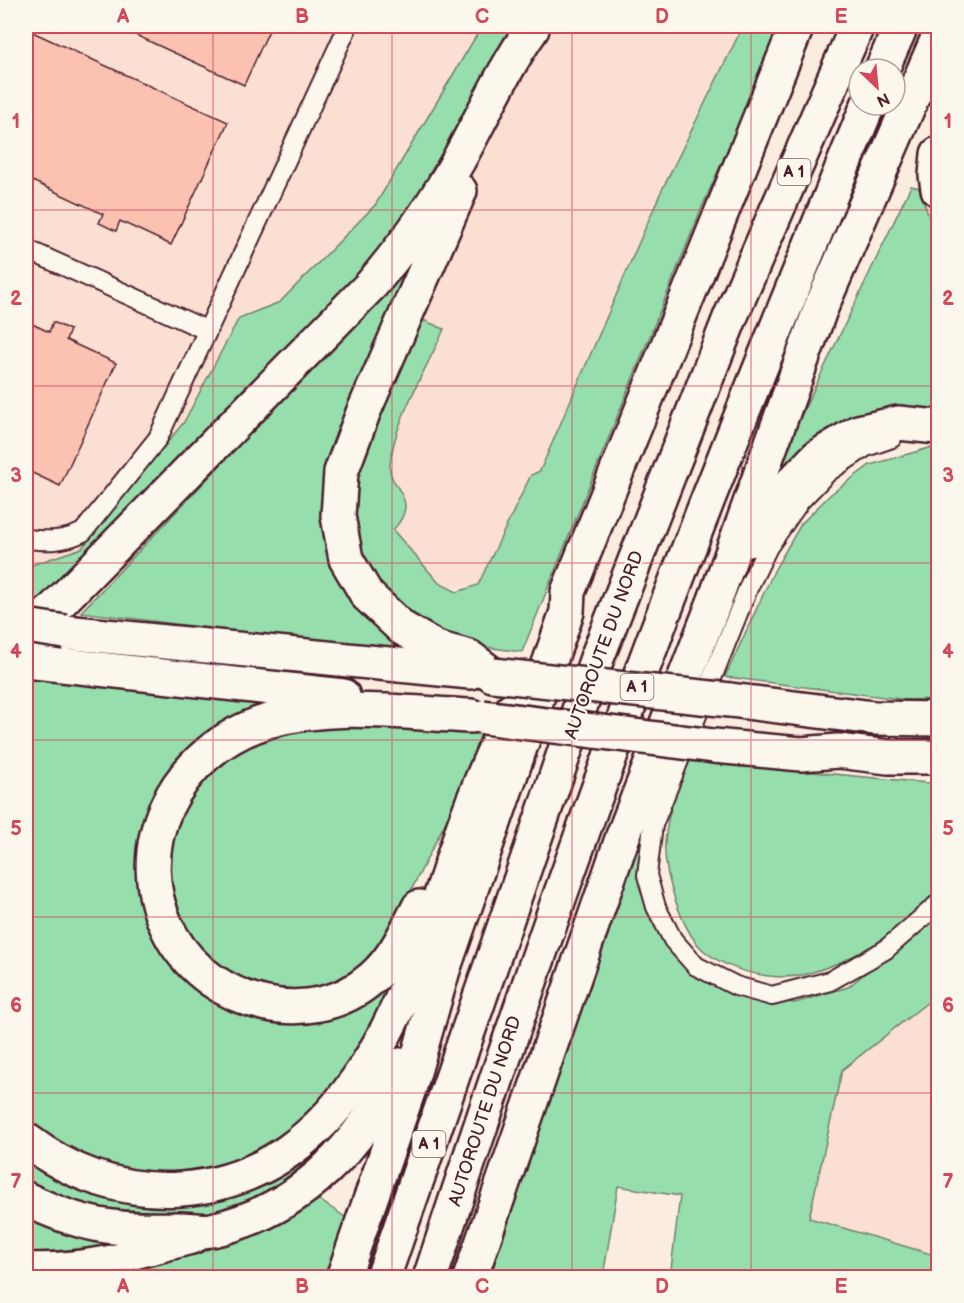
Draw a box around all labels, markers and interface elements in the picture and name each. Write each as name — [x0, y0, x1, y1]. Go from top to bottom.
text: A — [116, 5, 130, 29]
text: B — [295, 5, 309, 29]
text: C — [475, 5, 489, 29]
text: D — [655, 5, 669, 29]
text: E — [835, 5, 848, 29]
north arrow — [847, 57, 907, 117]
text: N — [873, 88, 892, 110]
text: 1 — [12, 110, 20, 134]
text: 1 — [944, 110, 952, 134]
road number: A 1 — [778, 159, 810, 185]
text: 2 — [10, 287, 22, 311]
text: 2 — [942, 287, 954, 311]
text: 3 — [10, 464, 22, 488]
text: 3 — [942, 464, 954, 488]
street label: AUTOROUTE DU NORD — [560, 548, 648, 742]
text: 4 — [10, 640, 22, 664]
text: 4 — [942, 640, 954, 664]
road number: A 1 — [620, 674, 654, 700]
text: 5 — [10, 817, 22, 841]
text: 5 — [942, 817, 954, 841]
text: 6 — [10, 994, 22, 1018]
text: 6 — [942, 994, 954, 1018]
street label: AUTOROUTE DU NORD — [444, 1013, 526, 1209]
road number: A 1 — [412, 1131, 446, 1157]
text: 7 — [10, 1170, 22, 1194]
text: 7 — [942, 1170, 954, 1194]
text: A — [116, 1275, 130, 1299]
text: B — [295, 1275, 309, 1299]
text: C — [475, 1275, 489, 1299]
text: D — [655, 1275, 669, 1299]
text: E — [835, 1275, 848, 1299]

